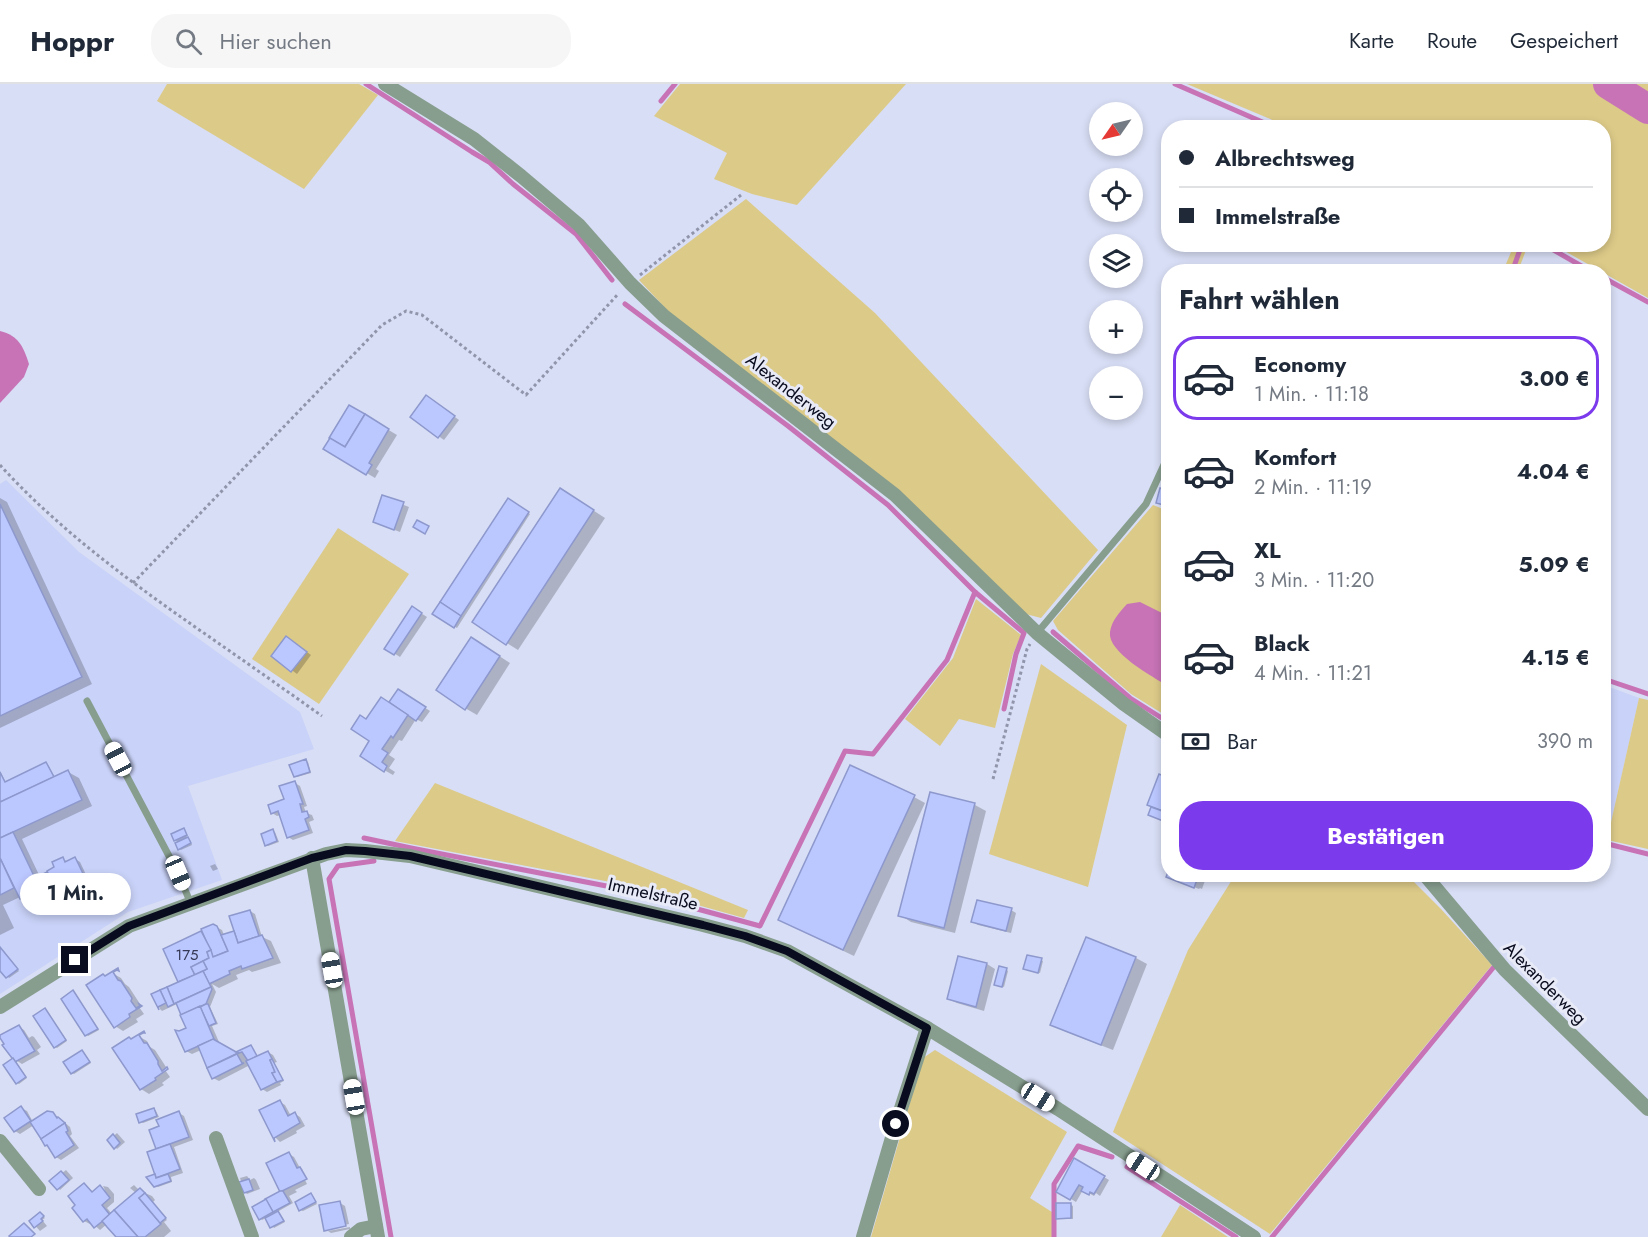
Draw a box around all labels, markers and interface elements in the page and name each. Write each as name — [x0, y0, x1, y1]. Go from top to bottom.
search box — [151, 14, 571, 68]
text: Hoppr — [30, 21, 115, 62]
icon: search — [172, 25, 205, 58]
text: Hier suchen — [220, 25, 332, 57]
text: Karte — [1349, 26, 1394, 56]
text: Route — [1427, 26, 1477, 56]
text: Gespeichert — [1510, 26, 1618, 56]
north arrow — [1089, 102, 1143, 156]
map controls — [1089, 102, 1143, 420]
text: Albrechtsweg — [1215, 142, 1355, 174]
button: locate — [1089, 168, 1143, 222]
text: Immelstraße — [1215, 200, 1340, 232]
button: layers — [1089, 234, 1143, 288]
text: Fahrt wählen — [1179, 280, 1340, 319]
button: + — [1089, 300, 1143, 354]
street label: Alexanderweg — [740, 347, 842, 435]
text: Economy — [1254, 348, 1346, 380]
icon: car — [1182, 351, 1236, 405]
text: 3.00 € — [1519, 362, 1590, 394]
button: − — [1089, 366, 1143, 420]
text: 1 Min. · 11:18 — [1254, 380, 1369, 409]
text: Komfort — [1254, 441, 1336, 473]
icon: car — [1182, 444, 1236, 498]
text: 4.04 € — [1517, 455, 1590, 487]
text: 2 Min. · 11:19 — [1254, 473, 1372, 502]
text: XL — [1254, 534, 1281, 566]
icon: car — [1182, 537, 1236, 591]
text: 5.09 € — [1518, 548, 1590, 580]
text: 3 Min. · 11:20 — [1254, 566, 1374, 595]
text: Black — [1254, 627, 1310, 659]
icon: car — [1182, 630, 1236, 684]
text: 4.15 € — [1521, 641, 1590, 673]
text: 4 Min. · 11:21 — [1254, 659, 1372, 688]
icon: cash — [1179, 725, 1212, 758]
text: Bar — [1227, 725, 1257, 757]
text: 390 m — [1537, 727, 1593, 756]
car — [102, 739, 134, 779]
button: Bestätigen — [1179, 801, 1593, 870]
car — [163, 853, 193, 893]
street label: Immelstraße — [605, 871, 701, 917]
callout: 1 Min. — [20, 873, 130, 915]
text: 1 Min. — [47, 879, 104, 908]
street label: Alexanderweg — [1497, 935, 1593, 1031]
house number: 175 — [175, 944, 199, 966]
route end — [61, 946, 88, 973]
car — [320, 951, 344, 989]
car — [342, 1078, 366, 1116]
car — [1018, 1080, 1058, 1114]
route start — [882, 1110, 909, 1137]
car — [1123, 1149, 1163, 1183]

